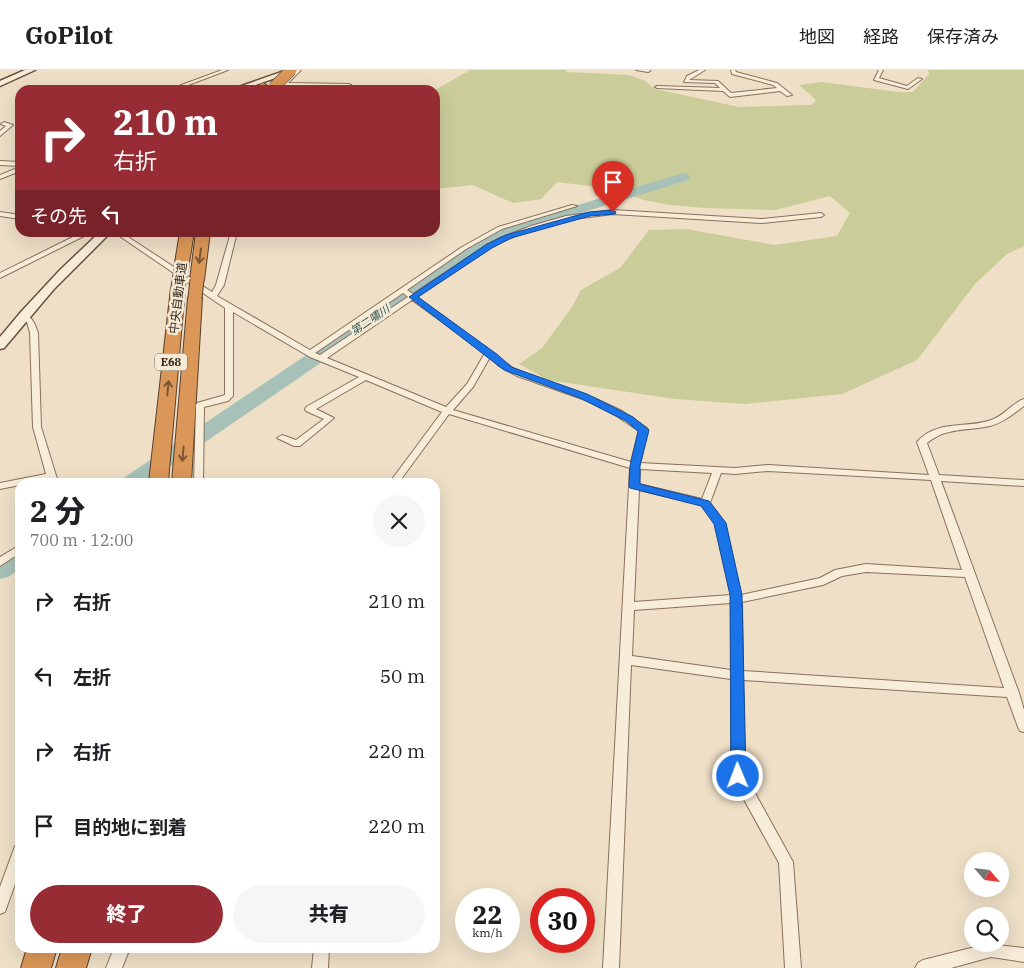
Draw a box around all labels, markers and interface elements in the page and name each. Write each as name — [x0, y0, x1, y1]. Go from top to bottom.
text: GoPilot — [25, 19, 113, 51]
text: 地図 — [799, 25, 835, 48]
text: 経路 — [863, 25, 899, 48]
text: 保存済み — [927, 25, 999, 48]
text: 210 m — [113, 99, 218, 145]
icon: right — [30, 105, 95, 170]
text: 右折 — [113, 146, 157, 175]
pin — [592, 161, 634, 212]
icon: arrive — [599, 168, 627, 196]
icon: left — [97, 200, 125, 228]
text: その先 — [30, 204, 87, 228]
one-way arrow — [195, 248, 205, 264]
street label: 中央自動車道 — [166, 261, 189, 335]
water label: 第二嘯川 — [348, 301, 393, 338]
road number: E68 — [155, 354, 187, 370]
one-way arrow — [163, 380, 173, 396]
one-way arrow — [178, 446, 188, 462]
text: 2 分 — [30, 491, 85, 530]
button: close — [373, 495, 425, 547]
text: 700 m · 12:00 — [30, 530, 133, 550]
icon: right — [30, 587, 58, 615]
text: 210 m — [368, 589, 425, 613]
text: 右折 — [73, 590, 111, 614]
icon: left — [30, 662, 58, 690]
text: 50 m — [380, 664, 425, 688]
text: 左折 — [73, 665, 111, 689]
icon: right — [30, 737, 58, 765]
text: 220 m — [368, 739, 425, 763]
text: 右折 — [73, 740, 111, 764]
position arrow — [711, 749, 763, 801]
icon: arrive — [30, 812, 58, 840]
text: 220 m — [368, 814, 425, 838]
text: 目的地に到着 — [73, 815, 187, 839]
north arrow — [964, 852, 1009, 898]
map controls — [964, 852, 1009, 952]
button: 終了 — [30, 885, 223, 943]
button: 共有 — [233, 885, 425, 943]
speed limit sign: 30 — [530, 888, 595, 953]
text: 22 — [472, 898, 503, 931]
button: search — [964, 907, 1009, 952]
text: km/h — [472, 925, 503, 940]

